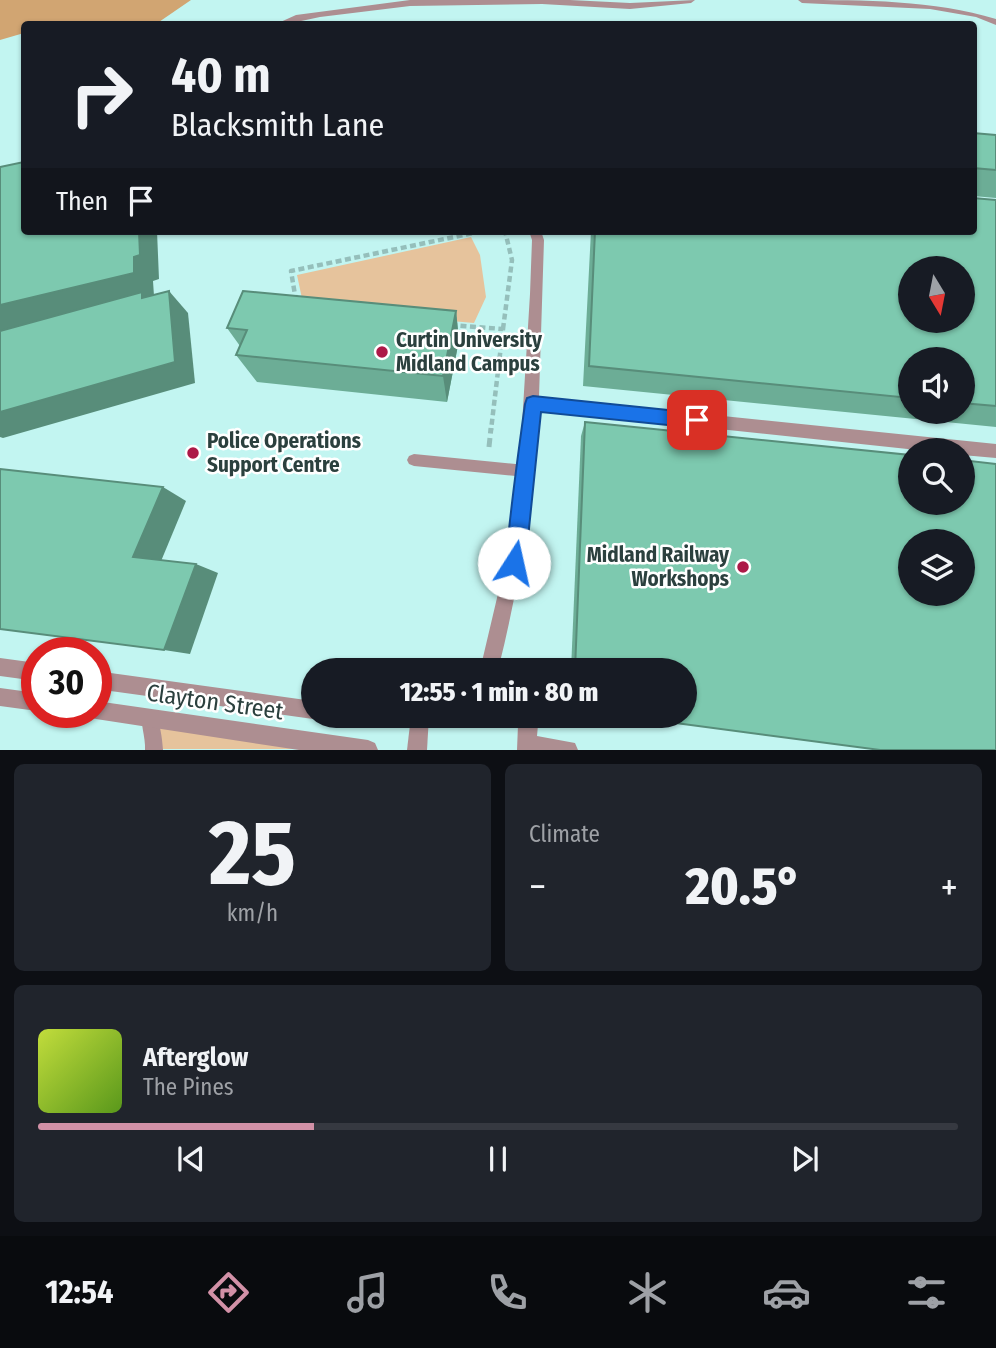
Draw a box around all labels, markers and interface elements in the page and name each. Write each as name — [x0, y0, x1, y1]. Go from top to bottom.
text: 40 m — [171, 46, 271, 105]
icon: right — [56, 49, 147, 140]
text: Blacksmith Lane — [171, 106, 384, 144]
icon: arrive — [122, 182, 160, 220]
text: Then — [56, 186, 108, 217]
north arrow — [898, 256, 975, 332]
map controls — [898, 256, 975, 606]
place label: Curtin University Midland Campus — [396, 327, 543, 377]
marker: Curtin University Midland Campus — [374, 344, 390, 360]
button: sound — [898, 347, 975, 424]
pin — [667, 390, 727, 450]
icon: arrive — [678, 401, 716, 439]
place label: Police Operations Support Centre — [207, 428, 361, 478]
button: search — [898, 438, 975, 515]
marker: Police Operations Support Centre — [185, 445, 201, 461]
position arrow — [477, 526, 551, 600]
button: layers — [898, 529, 975, 606]
place label: Midland Railway Workshops — [587, 542, 730, 592]
marker: Midland Railway Workshops — [735, 559, 751, 575]
speed limit sign: 30 — [21, 637, 112, 728]
text: 12:55 · 1 min · 80 m — [400, 677, 598, 708]
street label: Clayton Street — [145, 679, 285, 725]
text: 25 — [209, 799, 296, 908]
text: Climate — [529, 820, 600, 848]
text: 20.5° — [686, 855, 801, 918]
text: − — [529, 864, 546, 910]
text: + — [941, 864, 958, 910]
text: km/h — [227, 899, 278, 927]
text: Afterglow — [143, 1042, 248, 1073]
text: The Pines — [143, 1073, 234, 1101]
icon: previous — [172, 1140, 210, 1178]
icon: pause — [479, 1140, 517, 1178]
icon: next — [786, 1140, 824, 1178]
icon: directions — [204, 1268, 253, 1317]
icon: music — [343, 1268, 392, 1317]
icon: phone — [483, 1268, 532, 1317]
icon: climate — [623, 1268, 672, 1317]
icon: car — [762, 1268, 811, 1317]
icon: filters — [902, 1268, 951, 1317]
text: 12:54 — [45, 1273, 113, 1311]

